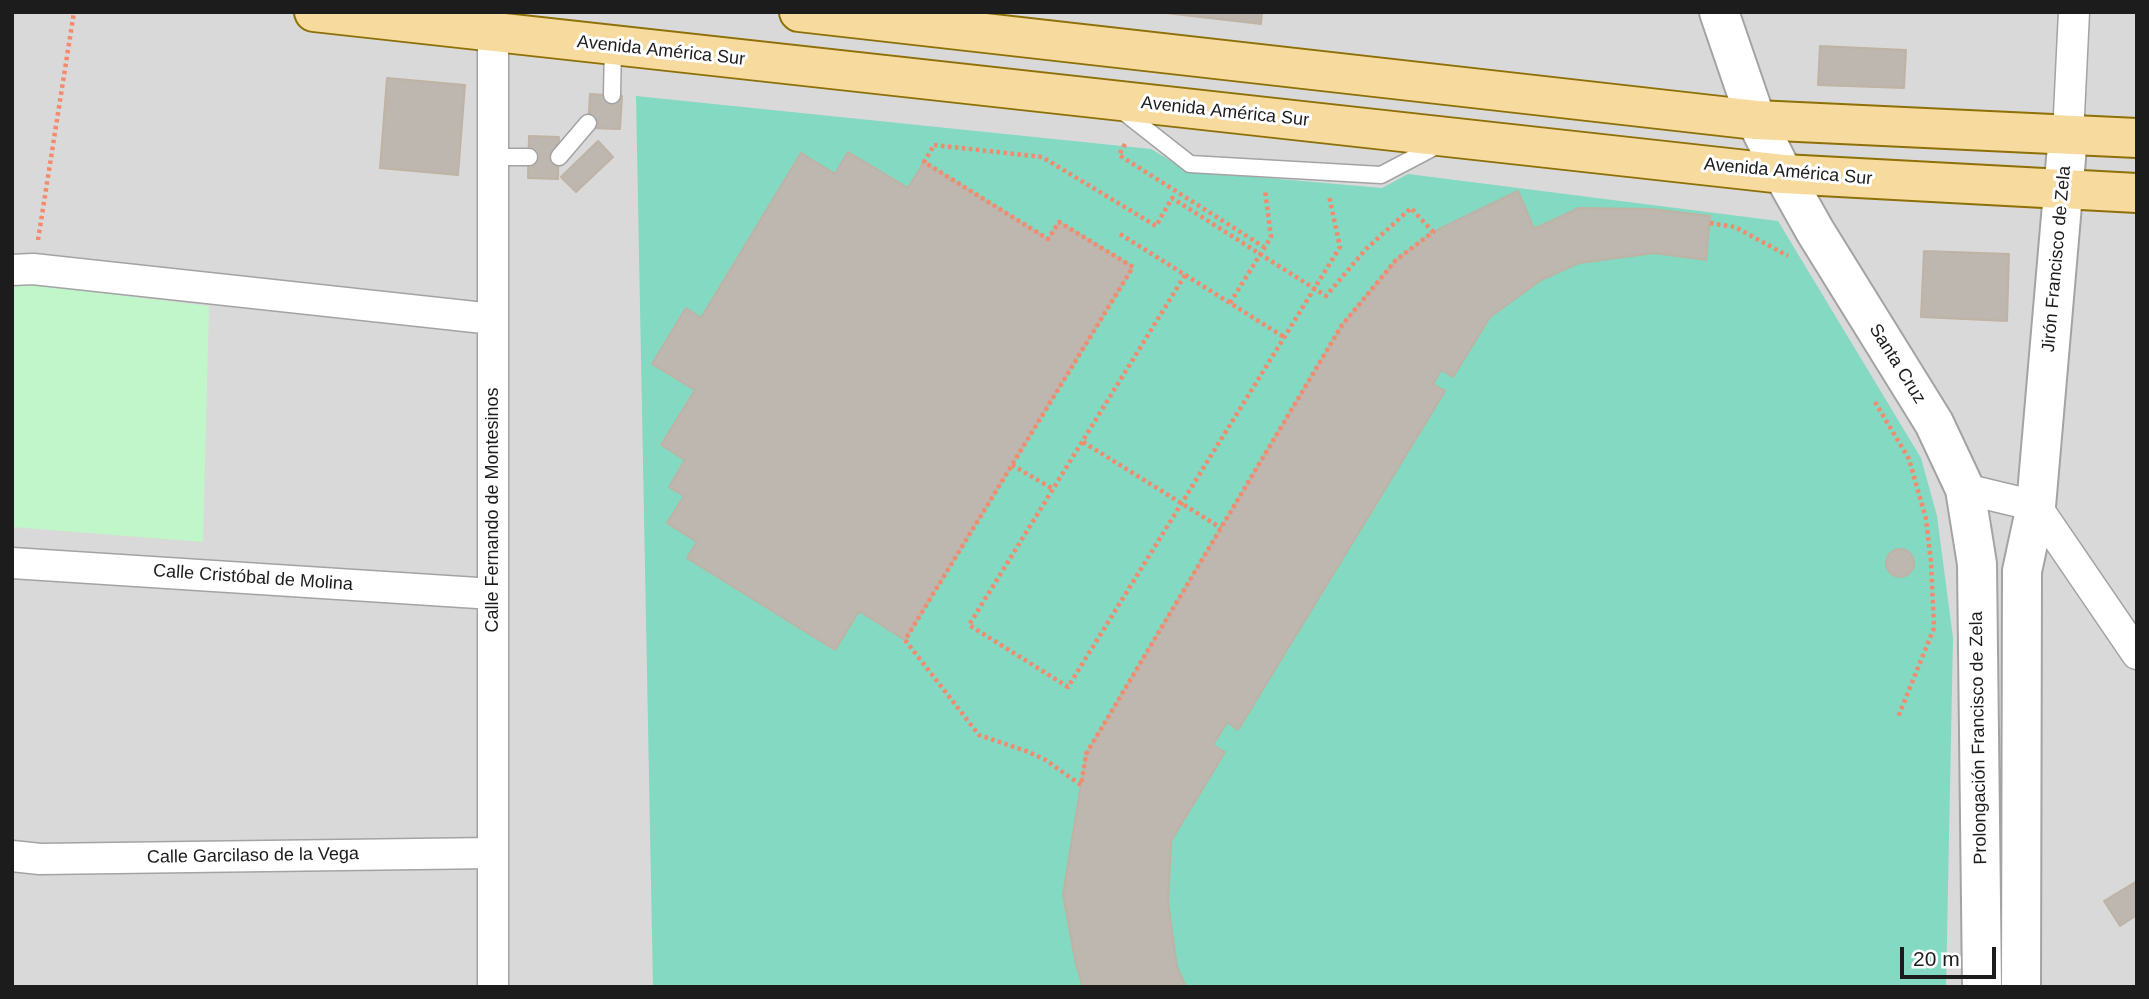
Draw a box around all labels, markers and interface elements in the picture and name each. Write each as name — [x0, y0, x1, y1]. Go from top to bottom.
street label: Avenida América Sur — [576, 31, 746, 71]
street label: Avenida América Sur — [1140, 92, 1310, 132]
street label: Avenida América Sur — [1703, 154, 1873, 190]
street label: Jirón Francisco de Zela — [2038, 165, 2076, 353]
street label: Santa Cruz — [1864, 320, 1930, 408]
street label: Calle Fernando de Montesinos — [482, 387, 504, 633]
street label: Calle Cristóbal de Molina — [152, 560, 354, 596]
street label: Prolongación Francisco de Zela — [1966, 611, 1992, 865]
street label: Calle Garcilaso de la Vega — [147, 843, 359, 869]
scale bar — [1904, 932, 2000, 976]
text: 20 m — [1913, 947, 1960, 970]

